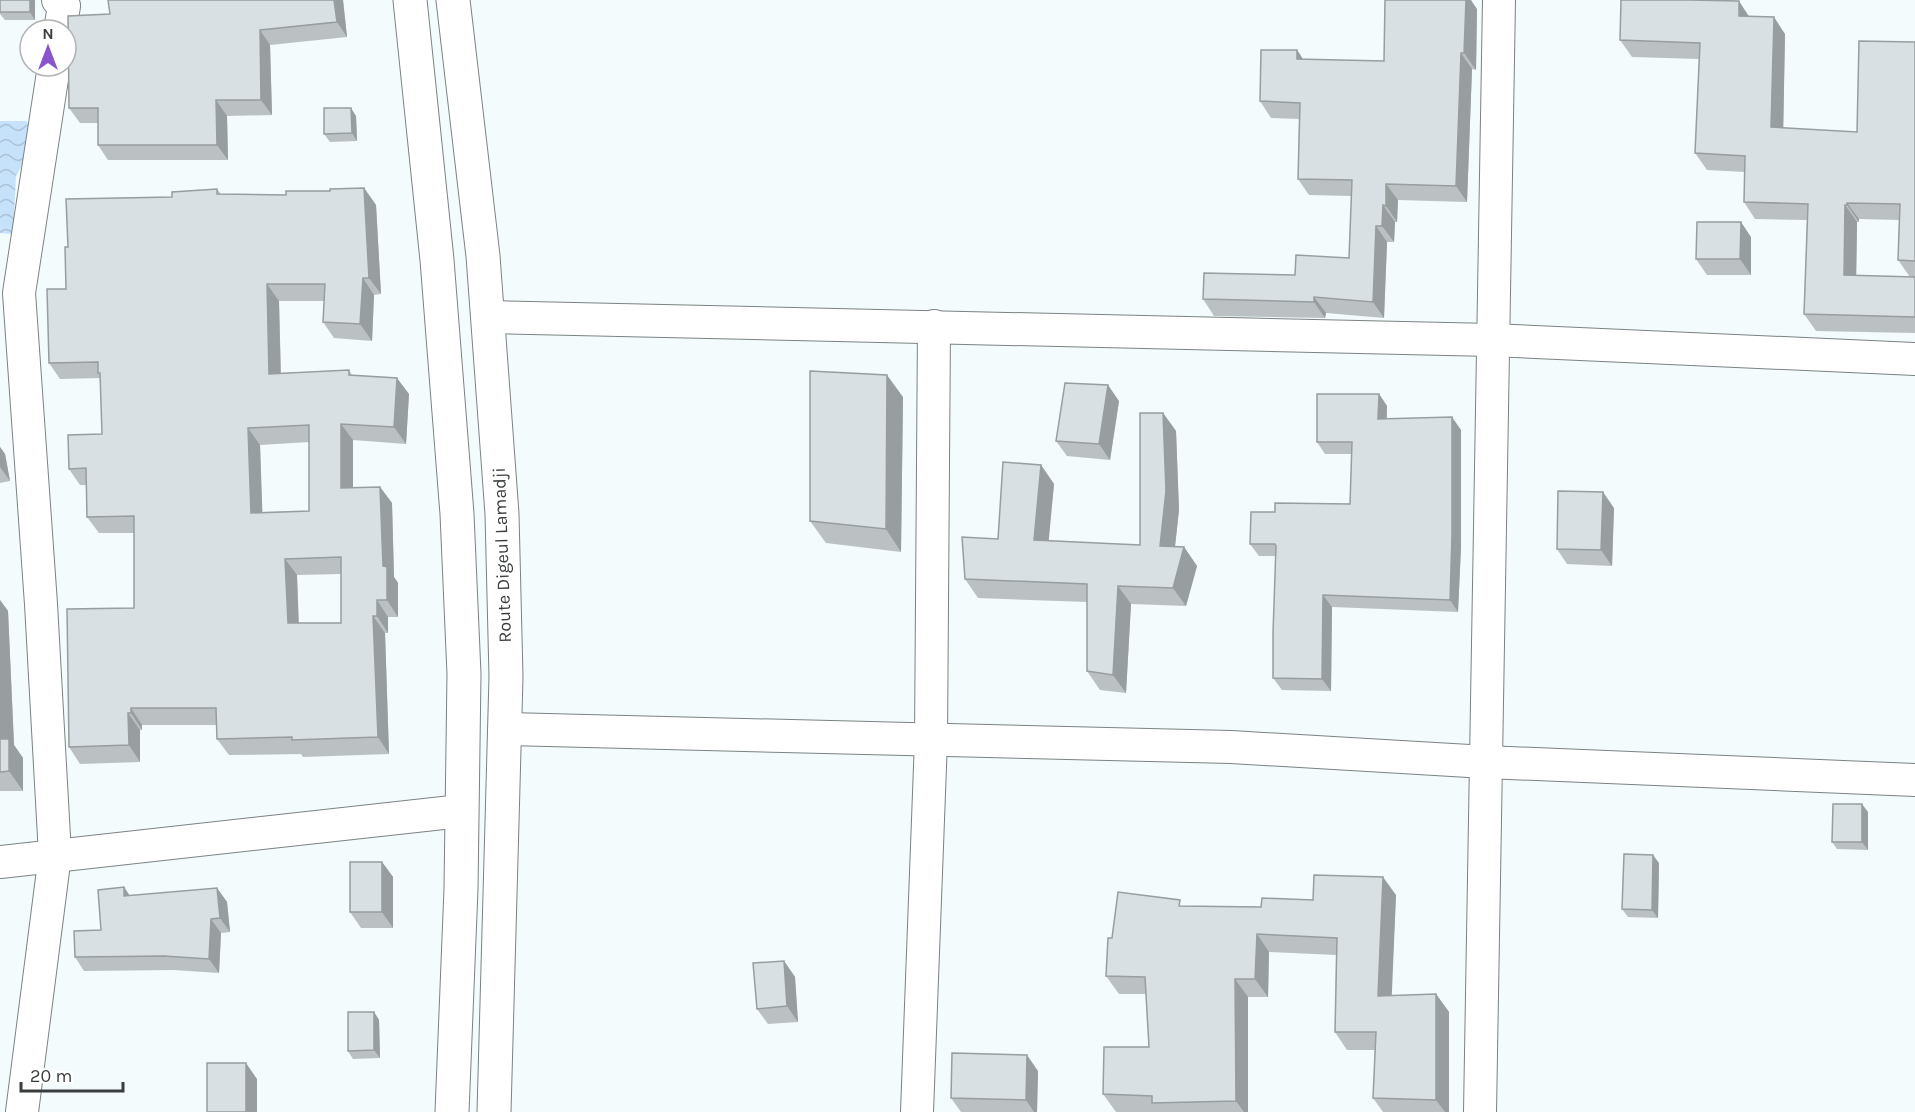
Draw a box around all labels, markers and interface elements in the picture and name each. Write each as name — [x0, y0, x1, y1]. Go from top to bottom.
north arrow — [18, 18, 78, 78]
text: N — [42, 24, 54, 43]
street label: Route Digeul Lamadji — [488, 467, 516, 643]
scale bar — [21, 1055, 123, 1093]
text: 20 m — [30, 1065, 72, 1087]

